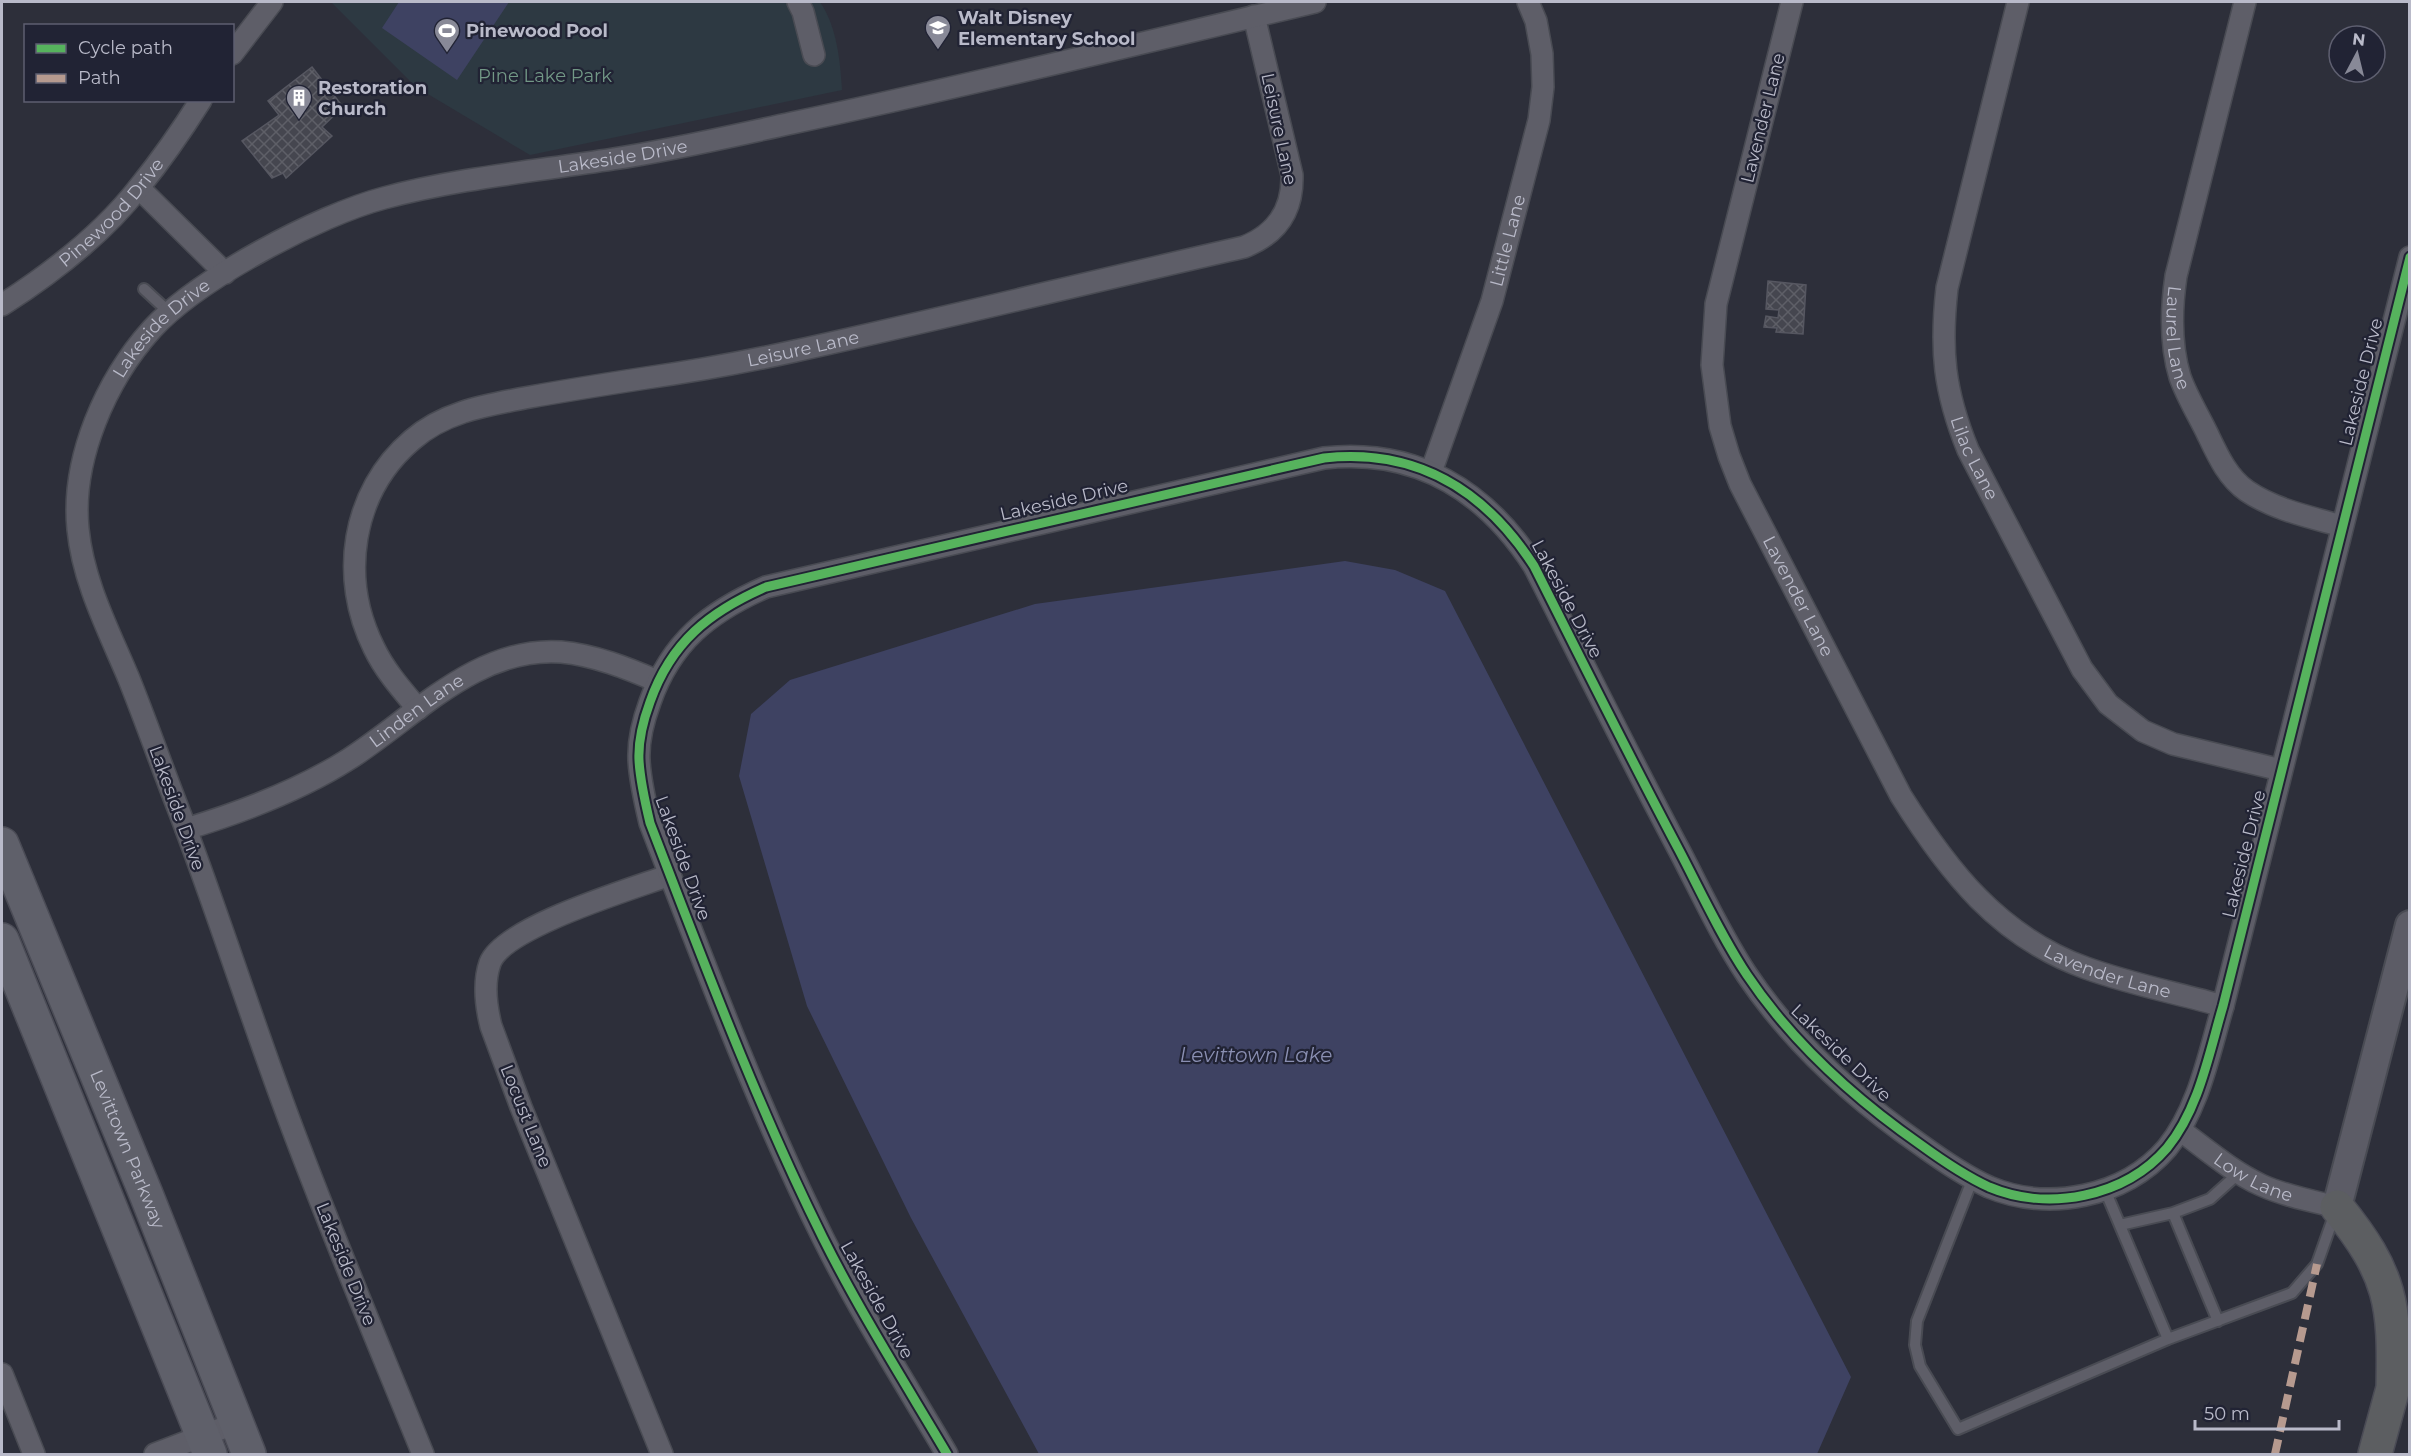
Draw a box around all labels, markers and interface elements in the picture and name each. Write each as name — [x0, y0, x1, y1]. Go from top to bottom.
place label: Walt Disney Elementary School — [958, 7, 1135, 50]
school or university icon: Walt Disney Elementary School — [923, 13, 953, 51]
sports icon: Pinewood Pool — [432, 16, 462, 54]
place label: Pinewood Pool — [466, 20, 608, 42]
legend — [24, 24, 234, 102]
north arrow — [2327, 24, 2387, 84]
text: N — [2351, 29, 2366, 50]
text: Cycle path — [78, 37, 173, 59]
street label: Lavender Lane — [1736, 51, 1790, 185]
park label: Pine Lake Park — [478, 65, 612, 87]
text: Path — [78, 67, 121, 89]
street label: Leisure Lane — [1256, 71, 1302, 187]
place label: Restoration Church — [318, 77, 427, 120]
building icon: Restoration Church — [284, 83, 314, 121]
street label: Lakeside Drive — [556, 135, 689, 178]
street label: Pinewood Drive — [54, 154, 169, 272]
street label: Little Lane — [1485, 192, 1530, 289]
street label: Lakeside Drive — [108, 274, 214, 382]
street label: Laurel Lane — [2161, 285, 2195, 393]
street label: Lakeside Drive — [2334, 316, 2388, 448]
street label: Leisure Lane — [745, 326, 861, 372]
street label: Lilac Lane — [1946, 413, 2003, 504]
street label: Lakeside Drive — [998, 475, 1130, 525]
street label: Lavender Lane — [1758, 532, 1838, 661]
street label: Lakeside Drive — [1527, 536, 1608, 662]
street label: Linden Lane — [365, 669, 468, 753]
street label: Lakeside Drive — [144, 743, 210, 873]
street label: Lakeside Drive — [2217, 788, 2271, 920]
street label: Lakeside Drive — [650, 793, 716, 923]
street label: Lavender Lane — [2040, 940, 2173, 1003]
street label: Lakeside Drive — [1786, 1000, 1896, 1107]
water label: Levittown Lake — [1180, 1043, 1332, 1067]
street label: Locust Lane — [495, 1061, 557, 1171]
street label: Levittown Parkway — [85, 1067, 170, 1232]
street label: Low Lane — [2209, 1148, 2295, 1207]
street label: Lakeside Drive — [311, 1199, 381, 1329]
street label: Lakeside Drive — [836, 1237, 918, 1363]
scale bar — [2195, 1393, 2339, 1431]
text: 50 m — [2204, 1403, 2250, 1425]

